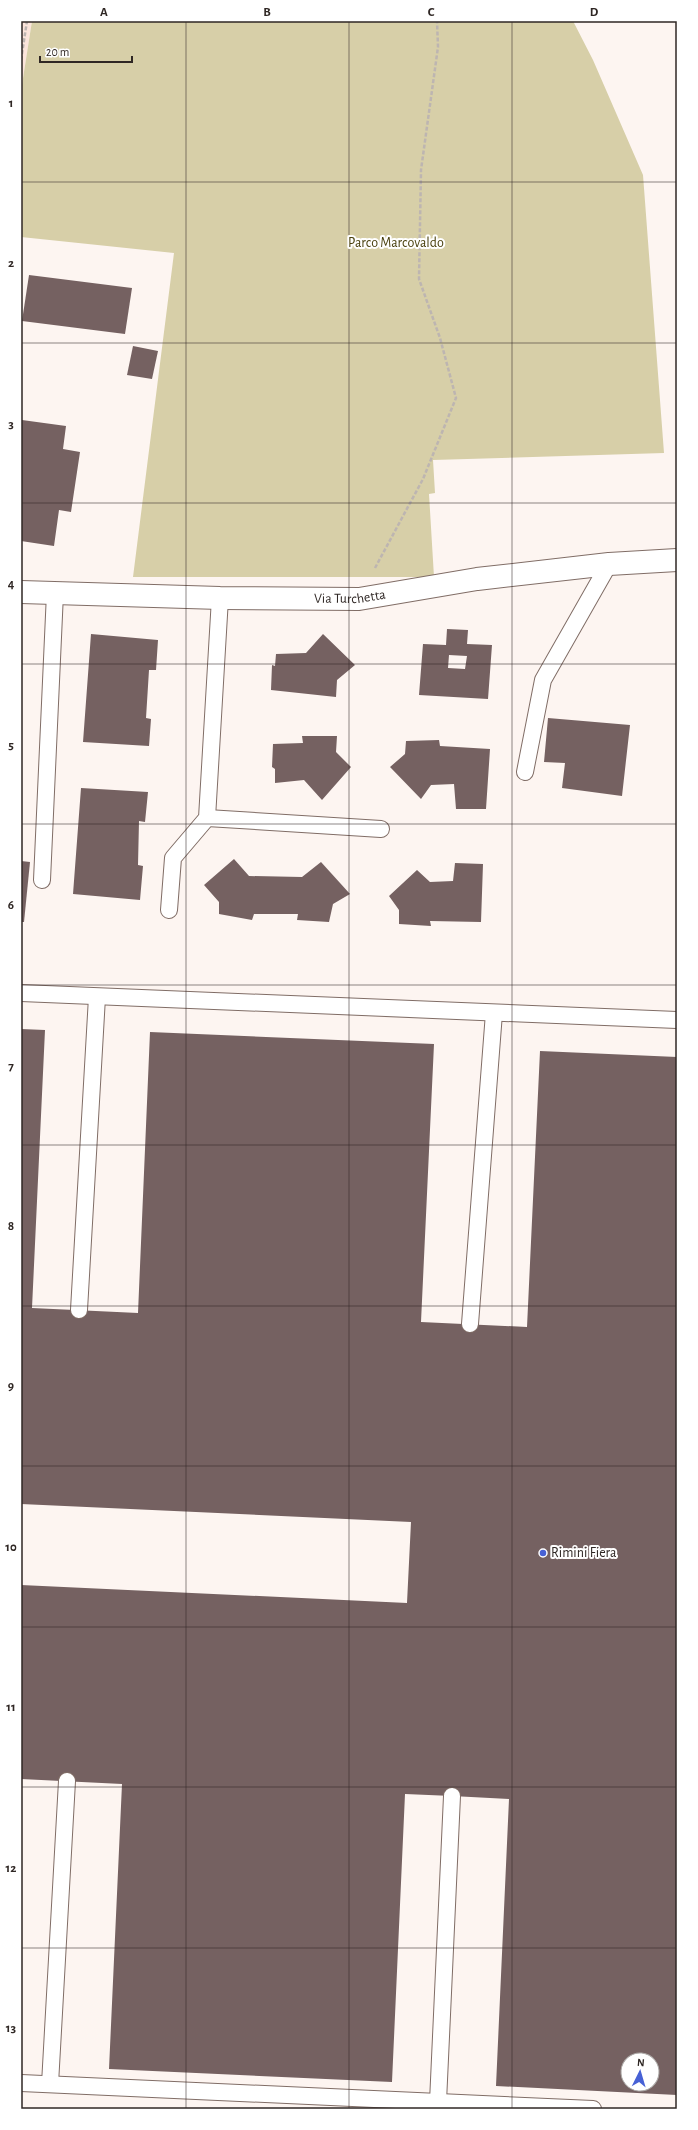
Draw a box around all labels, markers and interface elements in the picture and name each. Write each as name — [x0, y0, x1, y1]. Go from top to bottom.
text: A — [100, 6, 108, 19]
text: B — [263, 6, 271, 19]
text: C — [428, 6, 435, 19]
text: D — [590, 6, 599, 19]
scale bar — [40, 38, 132, 64]
text: 20 m — [46, 46, 69, 58]
text: 1 — [9, 97, 13, 110]
park label: Parco Marcovaldo — [348, 236, 444, 250]
text: 2 — [8, 257, 14, 270]
text: 3 — [8, 418, 14, 431]
text: 4 — [8, 578, 15, 591]
street label: Via Turchetta — [314, 588, 387, 606]
text: 5 — [8, 739, 14, 752]
text: 6 — [8, 899, 14, 912]
text: 7 — [8, 1060, 14, 1073]
text: 8 — [8, 1220, 14, 1233]
text: 9 — [8, 1380, 14, 1393]
text: 10 — [5, 1541, 17, 1554]
place label: Rimini Fiera — [551, 1546, 617, 1560]
marker: Rimini Fiera — [538, 1548, 548, 1558]
text: 11 — [6, 1701, 16, 1714]
text: 12 — [6, 1862, 16, 1875]
text: 13 — [6, 2022, 17, 2035]
north arrow — [620, 2052, 660, 2092]
text: N — [637, 2057, 645, 2068]

